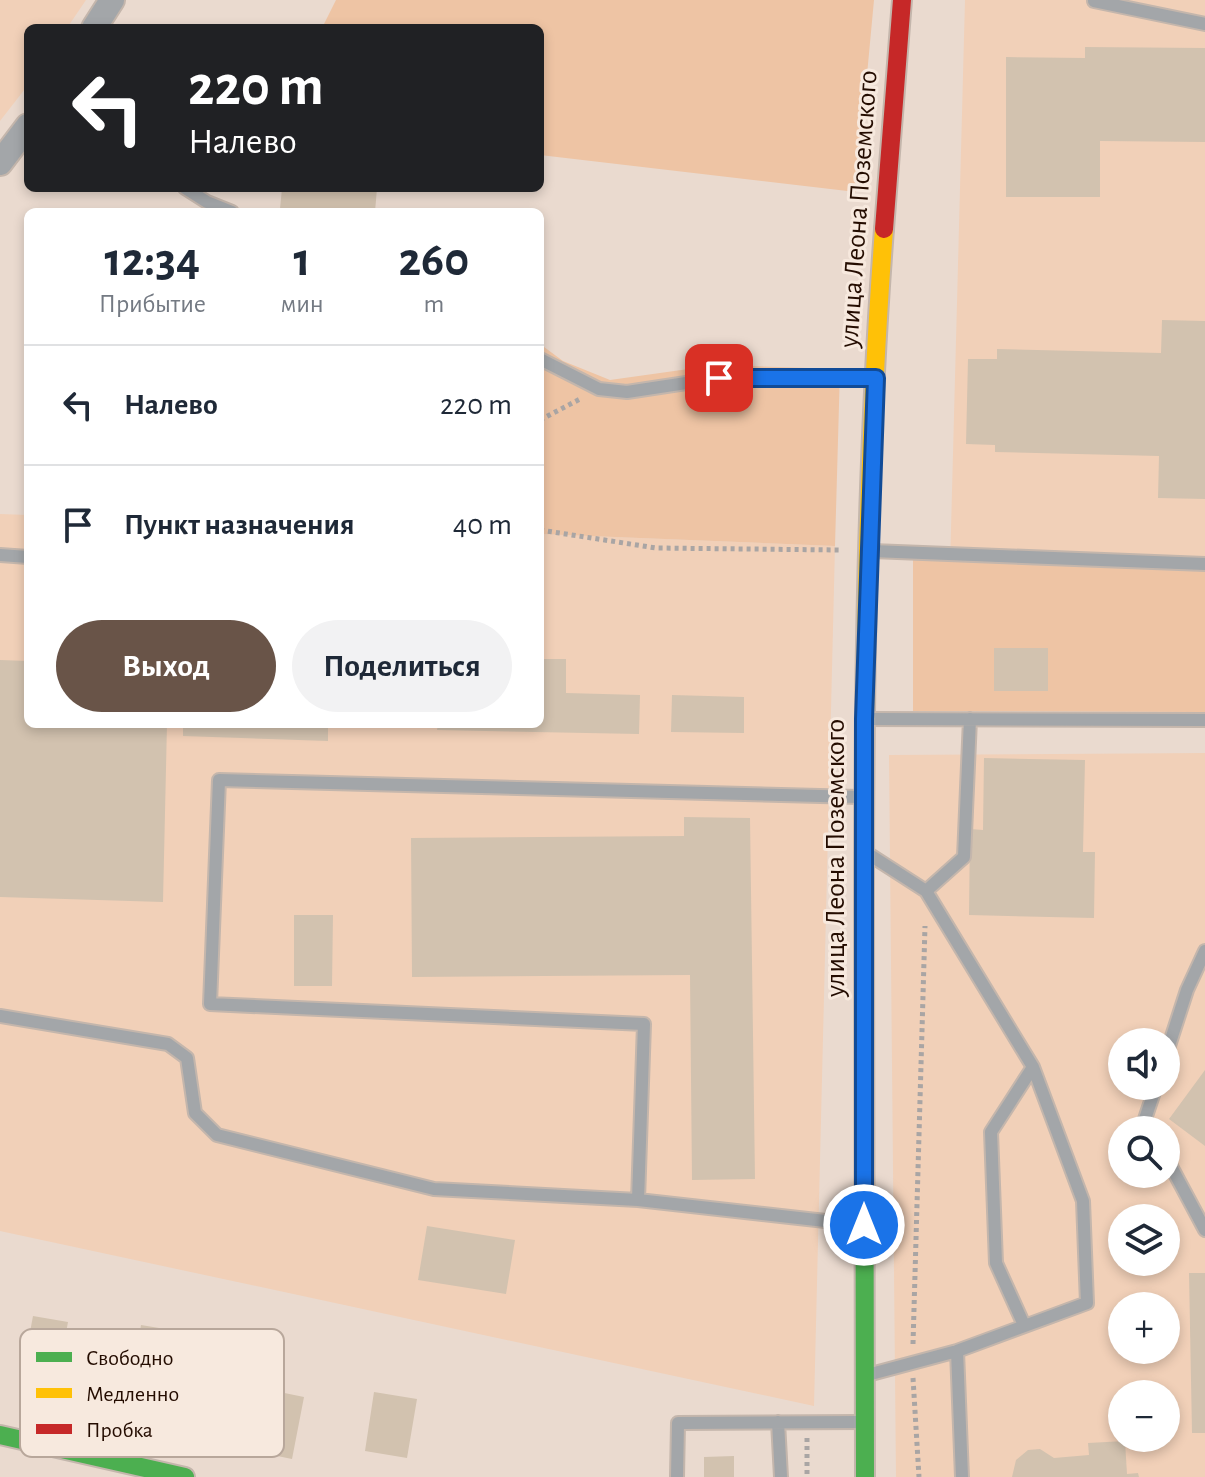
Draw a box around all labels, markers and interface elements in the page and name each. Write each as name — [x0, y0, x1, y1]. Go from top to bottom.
icon: left — [56, 56, 160, 160]
text: 220 m — [188, 59, 324, 115]
street label: улица Леона Поземского — [835, 69, 883, 350]
text: Налево — [188, 124, 297, 160]
text: 12:34 — [104, 237, 200, 285]
text: 1 — [294, 237, 311, 285]
text: 260 — [398, 237, 469, 285]
text: Прибытие — [99, 291, 206, 317]
text: мин — [281, 291, 324, 317]
text: m — [423, 291, 444, 317]
pin — [685, 344, 753, 412]
icon: arrive — [697, 356, 741, 400]
icon: left — [56, 383, 100, 427]
text: Налево — [124, 390, 218, 420]
text: 220 m — [440, 390, 512, 420]
icon: arrive — [56, 503, 100, 547]
text: Пункт назначения — [124, 510, 355, 540]
text: 40 m — [453, 510, 512, 540]
button: Выход — [56, 620, 276, 712]
button: Поделиться — [292, 620, 512, 712]
street label: улица Леона Поземского — [822, 719, 850, 998]
map controls — [1108, 1028, 1180, 1452]
button: sound — [1108, 1028, 1180, 1100]
button: search — [1108, 1116, 1180, 1188]
position arrow — [822, 1183, 906, 1267]
button: layers — [1108, 1204, 1180, 1276]
button: + — [1108, 1292, 1180, 1364]
legend — [20, 1329, 284, 1457]
text: Свободно — [86, 1347, 174, 1369]
button: − — [1108, 1380, 1180, 1452]
text: Медленно — [86, 1383, 179, 1405]
text: Пробка — [86, 1419, 153, 1441]

